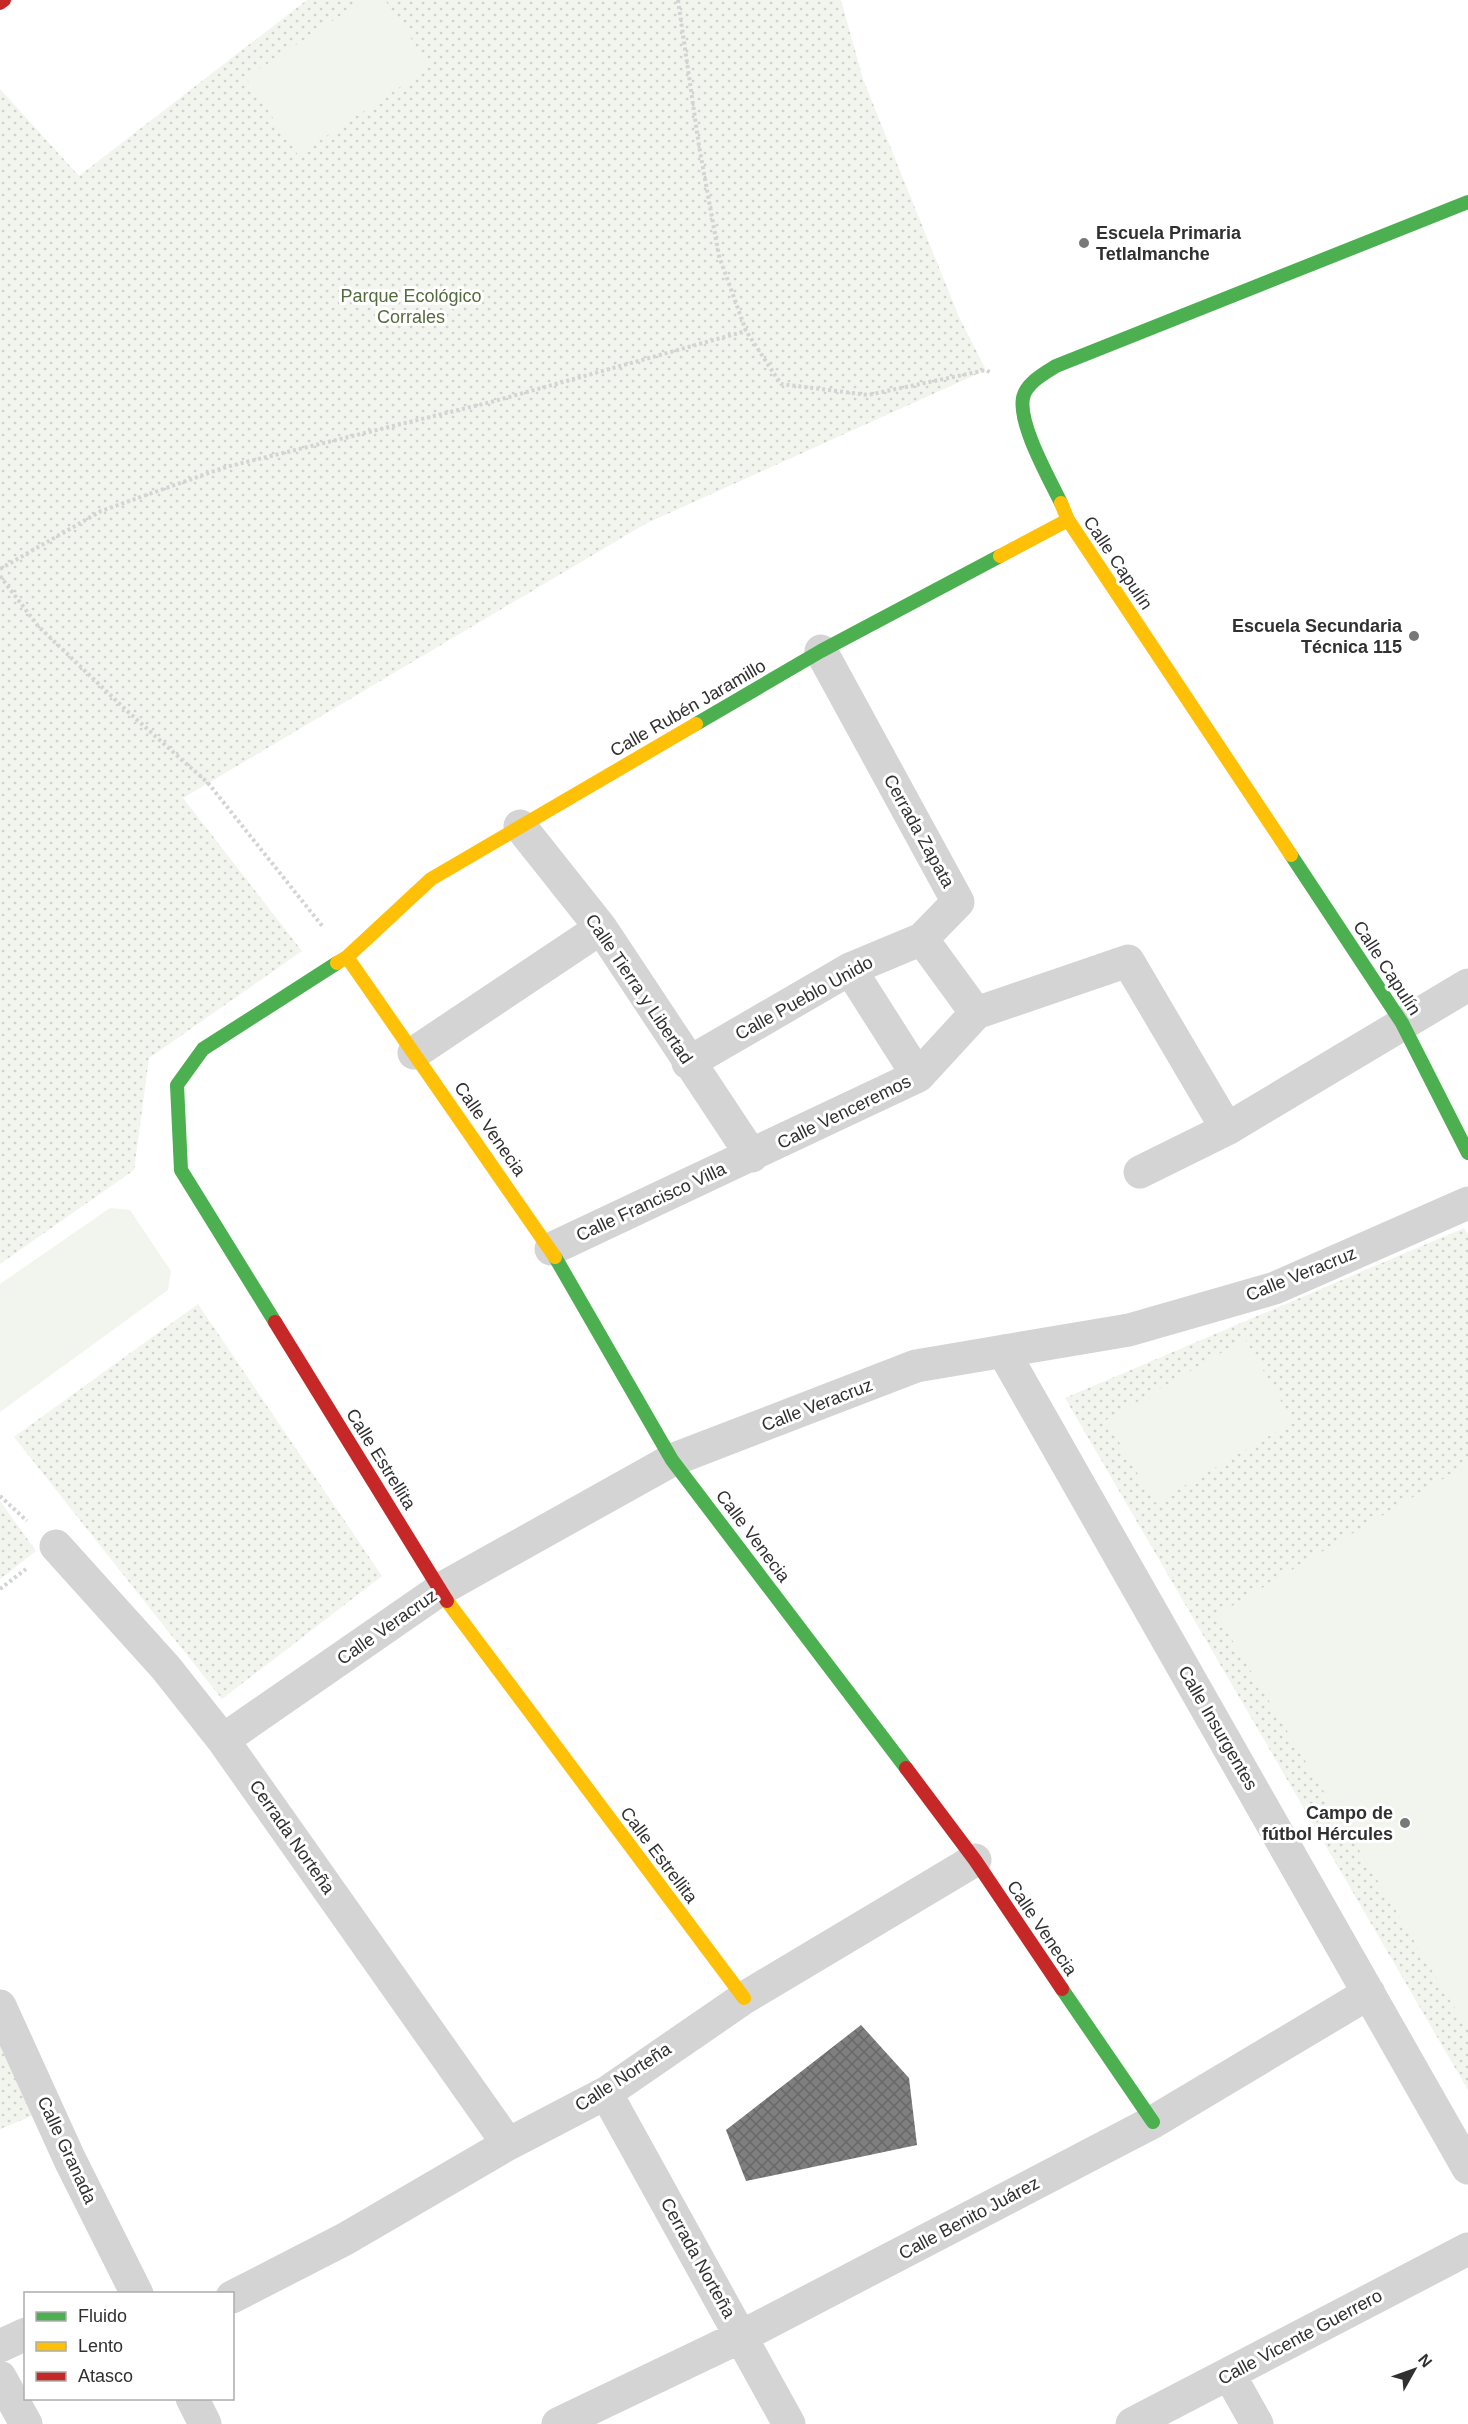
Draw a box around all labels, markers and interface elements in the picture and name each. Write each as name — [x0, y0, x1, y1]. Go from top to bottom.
place label: Escuela Primaria Tetlalmanche — [1096, 223, 1242, 264]
marker: Escuela Primaria Tetlalmanche — [1077, 236, 1091, 250]
park label: Parque Ecológico Corrales — [340, 286, 482, 327]
street label: Calle Capulín — [1079, 513, 1157, 613]
place label: Escuela Secundaria Técnica 115 — [1232, 616, 1403, 657]
marker: Escuela Secundaria Técnica 115 — [1407, 629, 1421, 643]
street label: Calle Rubén Jaramillo — [607, 655, 769, 761]
street label: Cerrada Zapata — [880, 771, 959, 892]
street label: Calle Tierra y Libertad — [581, 910, 697, 1068]
street label: Calle Capulín — [1349, 917, 1425, 1019]
street label: Calle Pueblo Unido — [732, 952, 876, 1044]
street label: Calle Venceremos — [774, 1071, 914, 1153]
street label: Calle Venecia — [450, 1078, 530, 1181]
street label: Calle Francisco Villa — [573, 1158, 730, 1245]
street label: Calle Veracruz — [1243, 1243, 1359, 1305]
street label: Calle Veracruz — [759, 1375, 875, 1435]
street label: Calle Estrellita — [342, 1405, 420, 1514]
street label: Calle Venecia — [712, 1486, 795, 1587]
street label: Calle Veracruz — [333, 1585, 441, 1669]
street label: Calle Insurgentes — [1174, 1662, 1262, 1794]
street label: Cerrada Norteña — [245, 1776, 339, 1898]
street label: Calle Estrellita — [616, 1803, 702, 1908]
place label: Campo de fútbol Hércules — [1262, 1803, 1393, 1844]
marker: Campo de fútbol Hércules — [1398, 1816, 1412, 1830]
street label: Calle Venecia — [1003, 1877, 1082, 1980]
street label: Calle Norteña — [571, 2038, 675, 2115]
street label: Calle Granada — [33, 2093, 101, 2208]
street label: Calle Benito Juárez — [895, 2173, 1043, 2263]
street label: Cerrada Norteña — [657, 2195, 740, 2322]
street label: Calle Vicente Guerrero — [1215, 2285, 1385, 2389]
legend — [24, 2292, 234, 2400]
text: Fluido — [78, 2306, 127, 2326]
text: Lento — [78, 2336, 123, 2356]
north arrow — [1384, 2340, 1444, 2400]
text: N — [1415, 2351, 1435, 2371]
text: Atasco — [78, 2366, 133, 2386]

